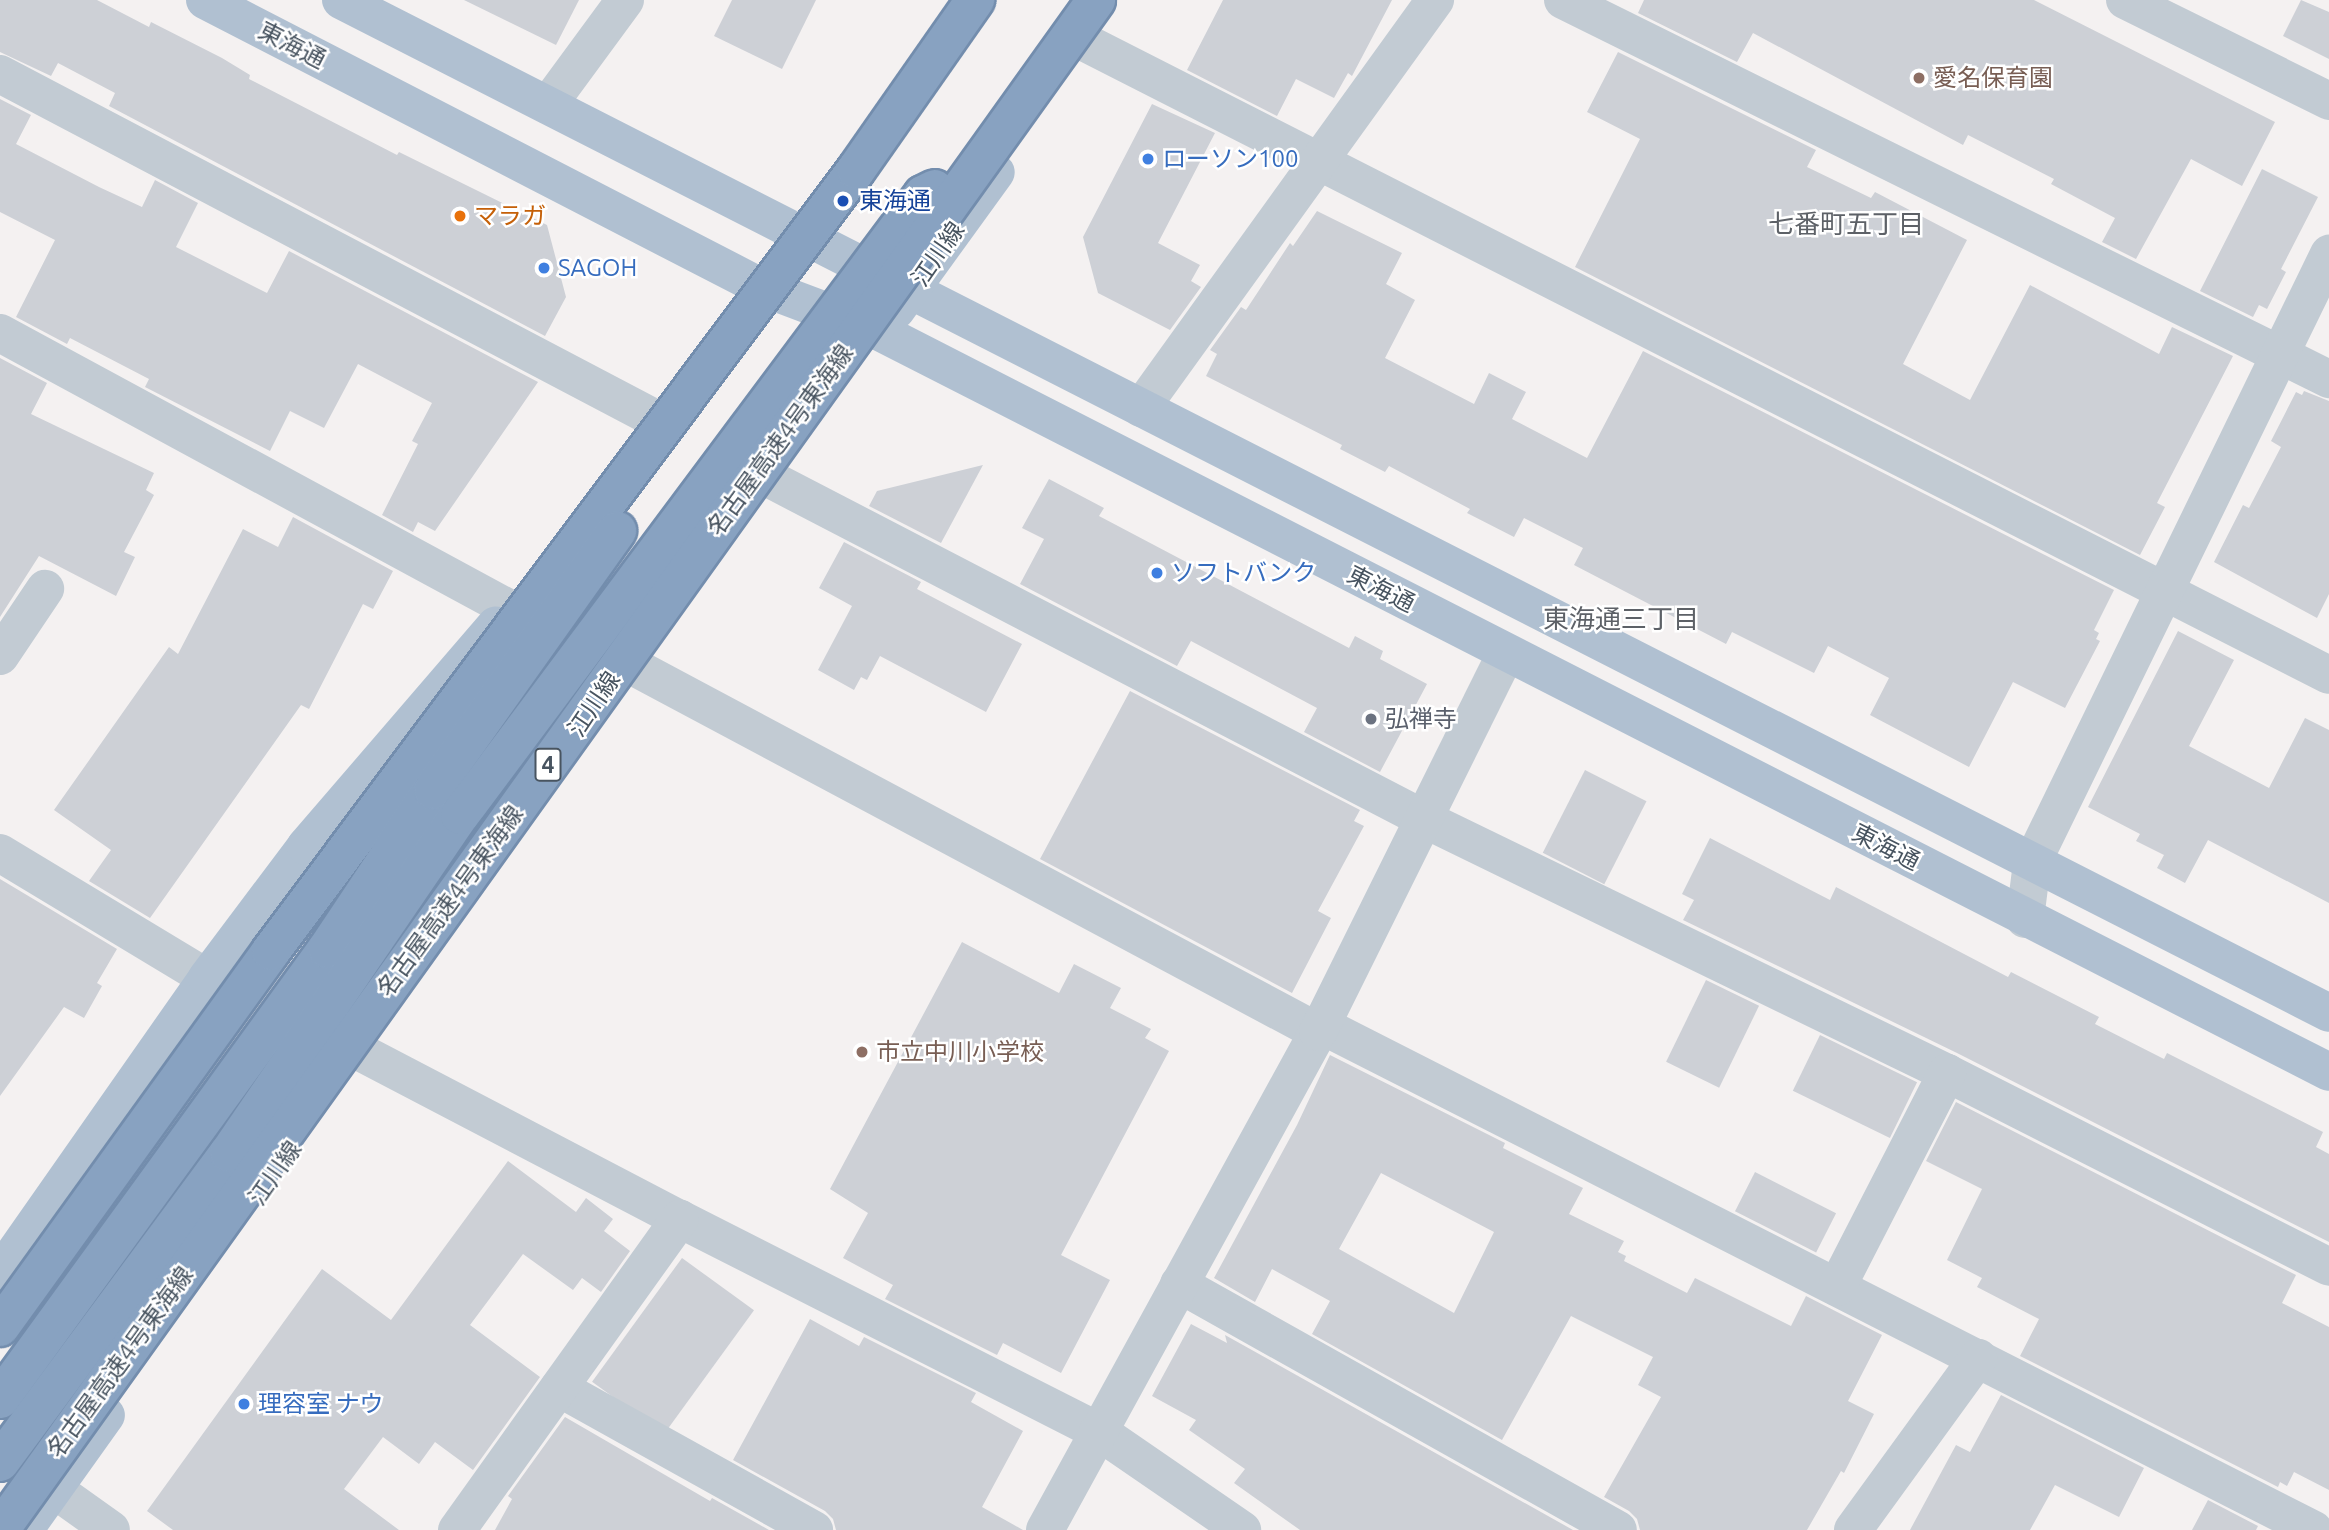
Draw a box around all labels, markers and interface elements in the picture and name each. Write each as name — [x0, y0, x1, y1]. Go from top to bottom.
street label: 東海通 — [253, 16, 331, 74]
place label: 愛名保育園 — [1933, 64, 2053, 92]
marker: 愛名保育園 — [1911, 70, 1927, 86]
place label: ローソン100 — [1162, 145, 1299, 173]
marker: ローソン100 — [1140, 151, 1156, 167]
place label: 東海通 — [859, 187, 931, 215]
marker: 東海通 — [833, 191, 853, 211]
place label: マラガ — [474, 202, 546, 230]
marker: マラガ — [452, 208, 468, 224]
district label: 七番町五丁目 — [1768, 208, 1924, 240]
street label: 江川線 — [906, 216, 970, 292]
place label: SAGOH — [558, 254, 637, 282]
marker: SAGOH — [536, 260, 552, 276]
street label: 名古屋高速4号東海線 — [701, 339, 859, 541]
place label: ソフトバンク — [1171, 559, 1315, 587]
street label: 東海通 — [1342, 560, 1420, 618]
marker: ソフトバンク — [1149, 565, 1165, 581]
district label: 東海通三丁目 — [1543, 603, 1699, 635]
street label: 江川線 — [562, 666, 626, 742]
place label: 弘禅寺 — [1385, 705, 1457, 733]
marker: 弘禅寺 — [1363, 711, 1379, 727]
road number: 4 — [534, 746, 562, 785]
street label: 名古屋高速4号東海線 — [371, 800, 529, 1002]
street label: 東海通 — [1847, 818, 1925, 876]
place label: 市立中川小学校 — [876, 1038, 1044, 1066]
marker: 市立中川小学校 — [854, 1044, 870, 1060]
street label: 江川線 — [243, 1135, 307, 1211]
street label: 名古屋高速4号東海線 — [41, 1261, 199, 1463]
place label: 理容室 ナウ — [258, 1390, 383, 1418]
marker: 理容室 ナウ — [236, 1396, 252, 1412]

